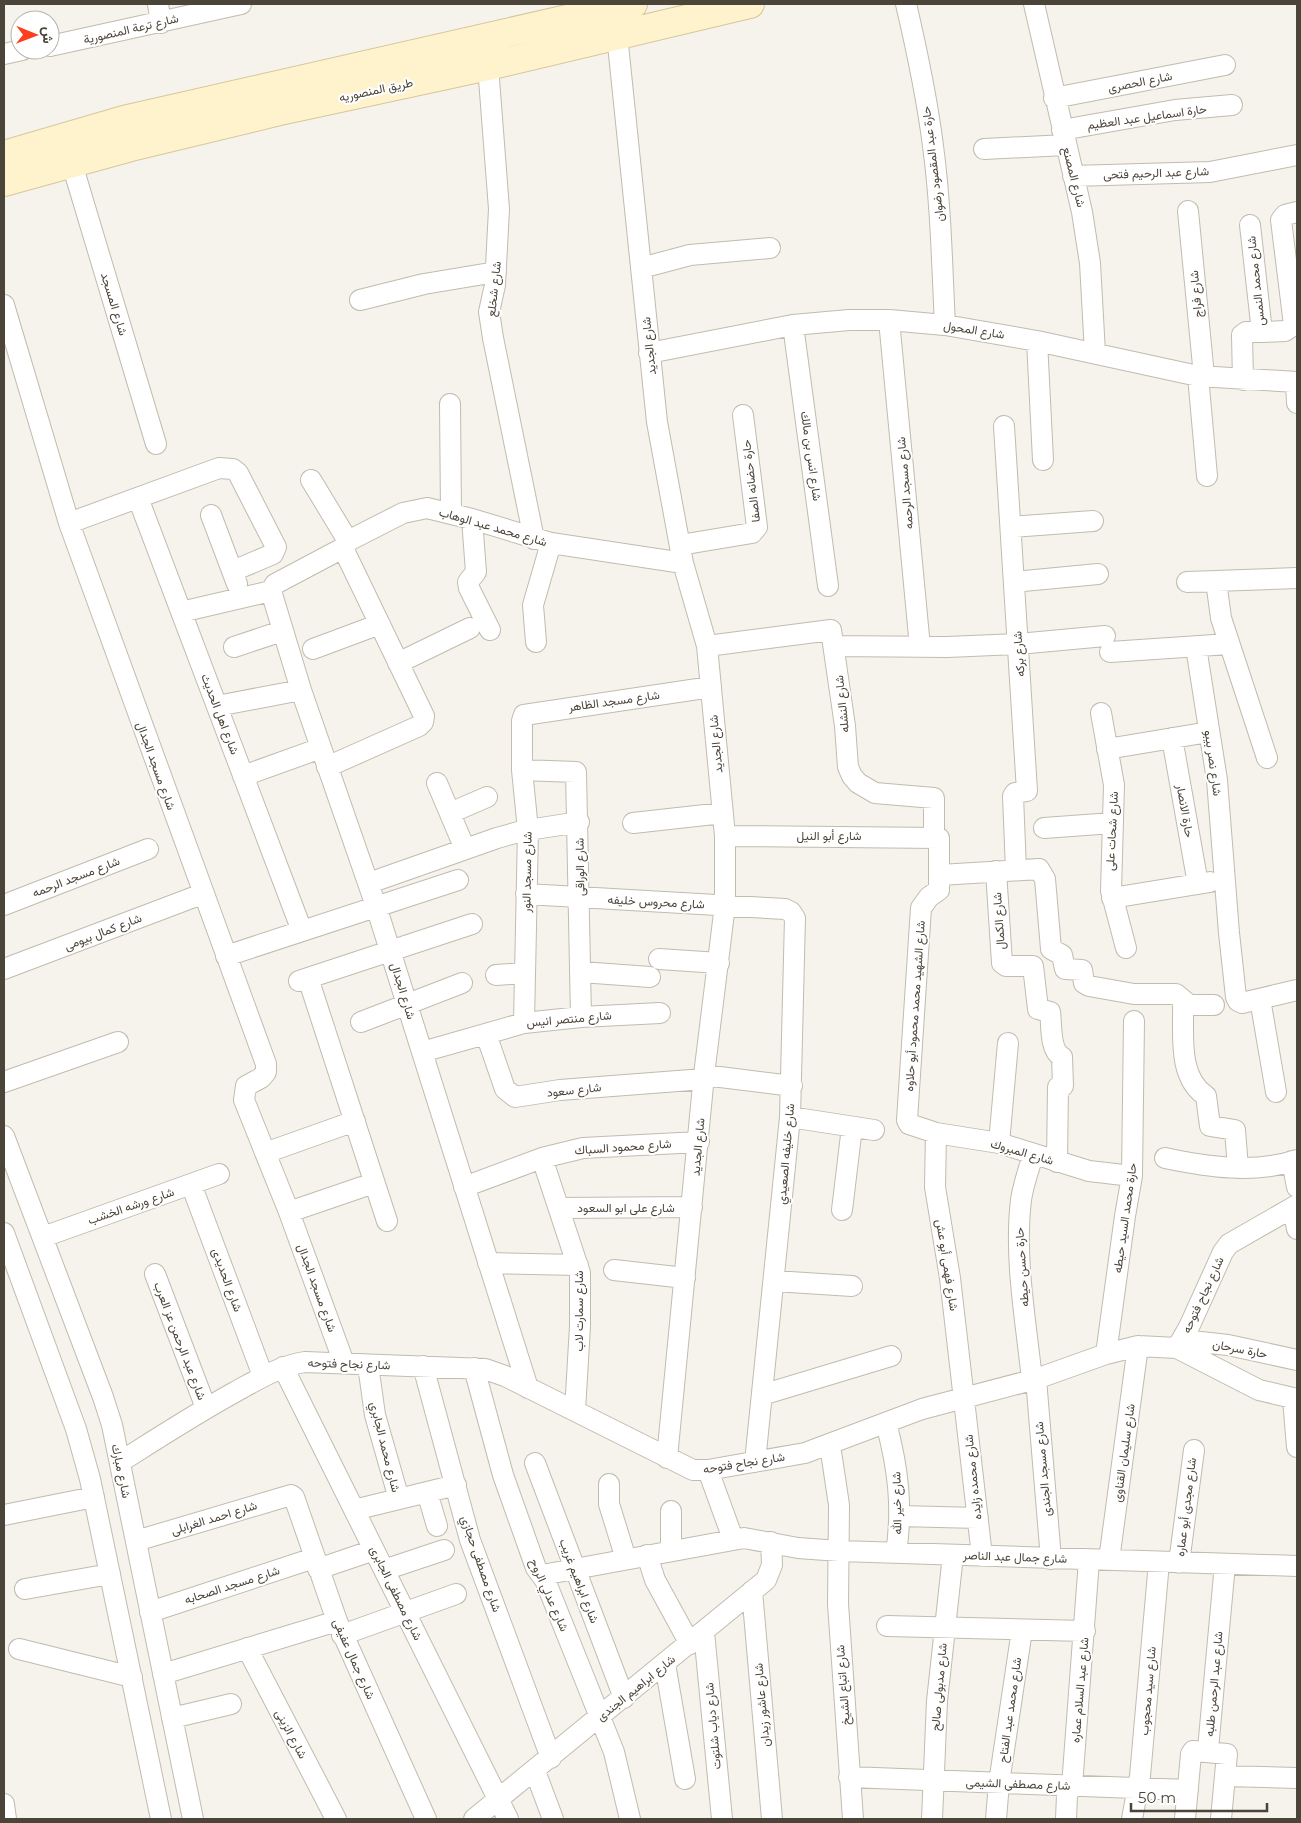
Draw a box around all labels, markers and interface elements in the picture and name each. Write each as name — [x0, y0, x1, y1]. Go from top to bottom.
north arrow — [10, 10, 60, 60]
street label: شارع ترعة المنصورية — [82, 10, 180, 49]
text: ش — [39, 27, 57, 44]
street label: شارع الحصرى — [1107, 68, 1174, 97]
street label: طريق المنصوريه — [337, 74, 415, 106]
street label: حارة اسماعيل عبد العظيم — [1086, 101, 1208, 133]
street label: حارة عبد المقصود رضوان — [918, 105, 948, 223]
street label: شارع المصنع — [1058, 145, 1089, 209]
street label: شارع عبد الرحيم فتحى — [1103, 163, 1209, 184]
street label: شارع محمد النمس — [1243, 235, 1270, 327]
street label: شارع شخلع — [483, 260, 506, 318]
street label: شارع فراج — [1186, 270, 1207, 318]
street label: شارع المسجد — [96, 271, 131, 338]
street label: شارع الجديد — [638, 316, 661, 376]
street label: شارع المحول — [942, 317, 1006, 344]
street label: شارع انس بن مالك — [796, 410, 825, 502]
street label: شارع مسجد الرحمه — [893, 436, 918, 530]
street label: حارة حضانه الصفا — [738, 439, 764, 523]
street label: شارع محمد عبد الوهاب — [437, 504, 549, 551]
street label: شارع بركه — [1009, 630, 1030, 677]
street label: شارع اهل الحديث — [196, 671, 243, 757]
street label: شارع النشله — [831, 674, 854, 734]
street label: شارع مسجد الظاهر — [566, 687, 661, 716]
street label: شارع الجديد — [705, 714, 728, 774]
street label: شارع مسجد الجدال — [132, 720, 179, 813]
street label: شارع نصر بيبو — [1199, 729, 1226, 797]
street label: حارة الانصار — [1172, 782, 1198, 839]
street label: شارع شحات على — [1102, 791, 1123, 871]
street label: شارع أبو النيل — [796, 828, 862, 845]
street label: شارع مسجد النور — [518, 831, 537, 914]
street label: شارع الوراقى — [571, 838, 590, 896]
street label: شارع مسجد الرحمه — [30, 853, 122, 902]
street label: شارع محروس خليفه — [607, 891, 705, 914]
street label: شارع الكمال — [989, 892, 1010, 950]
street label: شارع كمال بيومى — [62, 910, 144, 955]
street label: شارع الشهيد محمد محمود أبو حلاوه — [901, 920, 930, 1092]
street label: شارع الجدال — [386, 961, 419, 1022]
street label: شارع منتصر انيس — [526, 1007, 612, 1032]
street label: شارع سعود — [546, 1079, 602, 1102]
street label: شارع خليفه الصعيدي — [774, 1103, 800, 1205]
street label: شارع الجديد — [687, 1117, 710, 1177]
street label: شارع المبروك — [988, 1135, 1055, 1170]
street label: شارع محمود السباك — [574, 1136, 672, 1159]
street label: حارة محمد السيد حيطه — [1109, 1162, 1141, 1274]
street label: شارع ورشه الخشب — [86, 1184, 177, 1229]
street label: شارع على ابو السعود — [577, 1200, 675, 1217]
street label: شارع فهمى أبو عش — [931, 1218, 962, 1312]
street label: حارة حسن حيطه — [1011, 1227, 1033, 1307]
street label: شارع مسجد الجدال — [293, 1242, 340, 1335]
street label: شارع الحديدى — [207, 1246, 246, 1314]
street label: شارع نجاح فتوحه — [1178, 1254, 1229, 1336]
street label: شارع سمارت لاب — [571, 1271, 588, 1351]
street label: شارع عبد الرحمن عز العرب — [149, 1280, 210, 1403]
street label: حارة سرحان — [1211, 1336, 1269, 1362]
street label: شارع نجاح فتوحه — [307, 1355, 391, 1374]
street label: شارع محمد الجابري — [364, 1400, 404, 1494]
street label: شارع سليمان القناوى — [1109, 1403, 1140, 1503]
street label: شارع مسجد الجندى — [1031, 1421, 1056, 1517]
street label: شارع محمده زايده — [961, 1433, 986, 1520]
street label: شارع مبارك — [106, 1443, 135, 1500]
street label: شارع نجاح فتوحه — [702, 1449, 786, 1478]
street label: شارع مجدى أبو عماره — [1172, 1457, 1201, 1558]
street label: شارع خير الله — [888, 1471, 907, 1535]
street label: شارع احمد الغرابلى — [169, 1497, 259, 1540]
street label: شارع مصطفى حجازي — [455, 1514, 505, 1615]
street label: شارع ابراهيم غريب — [555, 1536, 602, 1626]
street label: شارع مصطفى الجابرى — [365, 1543, 426, 1643]
street label: شارع جمال عبد الناصر — [962, 1547, 1067, 1568]
street label: شارع عدلي الروح — [524, 1556, 572, 1635]
street label: شارع مسجد الصحابه — [182, 1562, 282, 1609]
street label: شارع جمال عفيفى — [328, 1616, 379, 1702]
street label: شارع عبد الرحمن طلبه — [1201, 1631, 1228, 1738]
street label: شارع عبد السلام عماره — [1067, 1636, 1094, 1744]
street label: شارع مدبولى صالح — [927, 1642, 952, 1732]
street label: شارع اتباع الشيخ — [832, 1644, 855, 1726]
street label: شارع سيد محجوب — [1136, 1646, 1161, 1736]
street label: شارع ابراهيم الجندى — [593, 1651, 679, 1726]
street label: شارع محمد عبد الفتاح — [995, 1656, 1026, 1764]
street label: شارع عاشور زيدان — [750, 1662, 775, 1747]
street label: شارع دياب شلتوت — [701, 1682, 726, 1770]
street label: شارع الزينى — [270, 1707, 311, 1762]
street label: شارع مصطفى الشيمى — [965, 1774, 1071, 1795]
scale bar — [1131, 1780, 1267, 1812]
text: 50 m — [1138, 1788, 1176, 1807]

